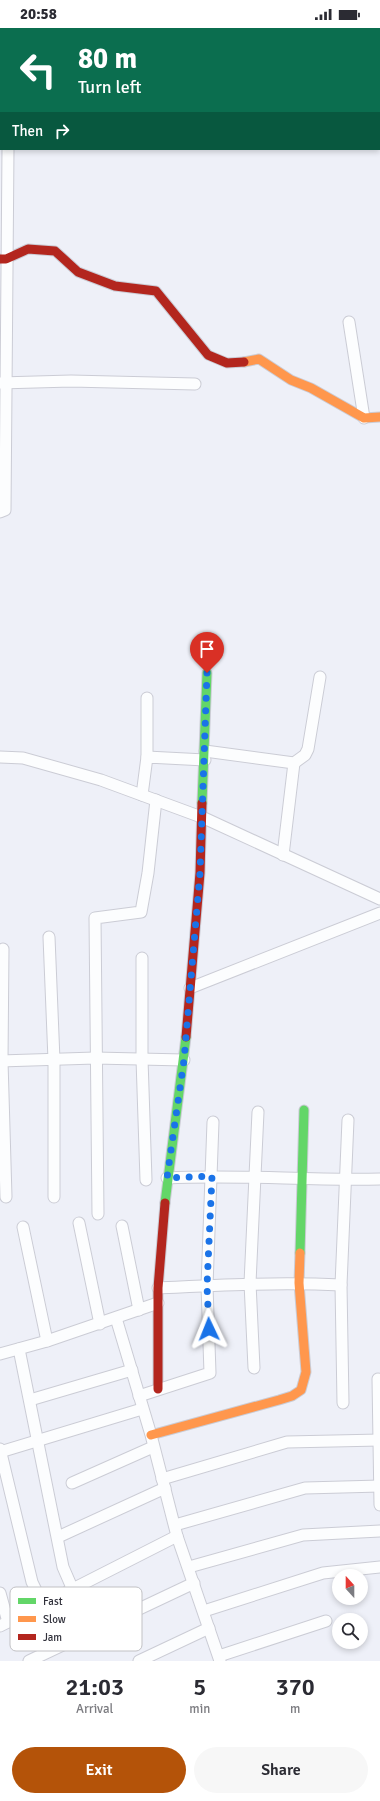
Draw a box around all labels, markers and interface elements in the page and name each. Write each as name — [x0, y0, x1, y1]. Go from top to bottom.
text: 20:58 — [20, 5, 57, 23]
text: 80 m — [78, 42, 137, 76]
icon: left — [12, 44, 64, 96]
text: Turn left — [78, 76, 141, 98]
icon: right — [51, 120, 73, 142]
text: Then — [12, 122, 43, 140]
pin — [190, 632, 224, 673]
icon: arrive — [196, 638, 218, 660]
position arrow — [188, 1308, 230, 1350]
north arrow — [332, 1569, 368, 1605]
map controls — [332, 1569, 368, 1649]
legend — [10, 1587, 142, 1651]
text: Fast — [43, 1595, 63, 1608]
text: Slow — [43, 1613, 66, 1626]
button: search — [332, 1613, 368, 1649]
text: Jam — [43, 1631, 62, 1644]
text: 21:03 — [65, 1672, 124, 1702]
text: 5 — [193, 1672, 206, 1702]
text: 370 — [276, 1672, 315, 1702]
text: Arrival — [76, 1701, 113, 1717]
text: min — [189, 1701, 210, 1717]
text: m — [290, 1701, 300, 1717]
button: Exit — [12, 1747, 186, 1793]
button: Share — [194, 1747, 368, 1793]

